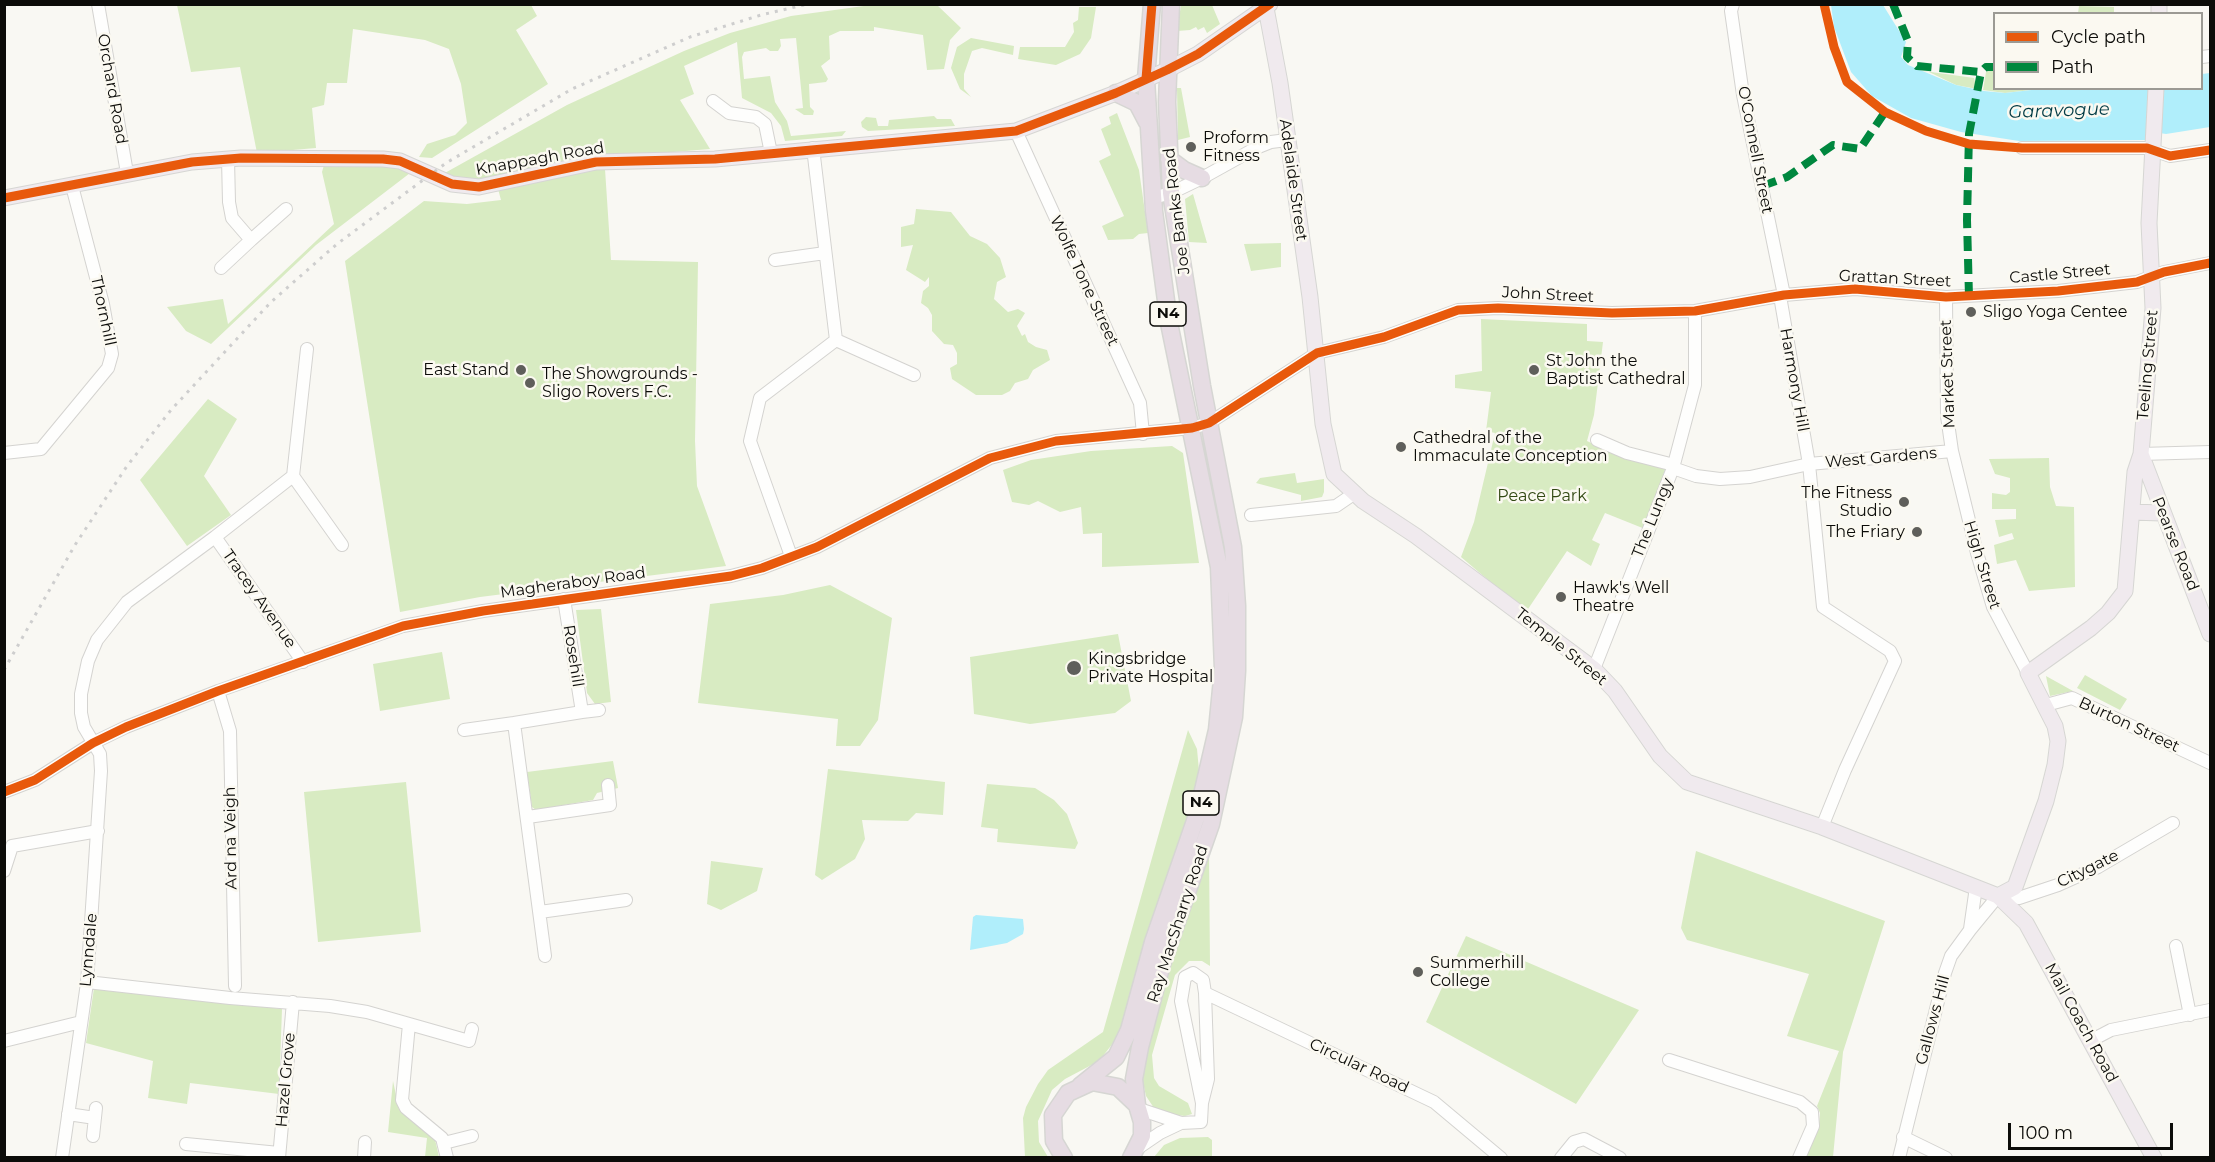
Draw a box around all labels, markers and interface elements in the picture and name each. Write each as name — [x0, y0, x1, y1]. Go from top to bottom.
legend — [1993, 12, 2203, 90]
text: Cycle path — [2051, 26, 2146, 48]
street label: Orchard Road — [93, 32, 131, 146]
text: Path — [2051, 56, 2094, 78]
street label: O'Connell Street — [1733, 85, 1777, 215]
water label: Garavogue — [2008, 98, 2110, 124]
street label: Adelaide Street — [1275, 118, 1311, 242]
place label: Proform Fitness — [1203, 128, 1269, 166]
street label: Knappagh Road — [474, 138, 606, 180]
marker: Proform Fitness — [1184, 140, 1198, 154]
street label: Joe Banks Road — [1160, 147, 1194, 275]
street label: Wolfe Tone Street — [1045, 213, 1123, 349]
street label: Castle Street — [2009, 260, 2111, 288]
street label: Grattan Street — [1838, 266, 1952, 292]
street label: Thornhill — [86, 274, 120, 348]
street label: John Street — [1501, 283, 1595, 307]
road number: N4 — [1150, 302, 1186, 326]
place label: Sligo Yoga Centee — [1983, 302, 2127, 322]
marker: Sligo Yoga Centee — [1964, 305, 1978, 319]
street label: Teeling Street — [2134, 309, 2162, 421]
street label: Market Street — [1937, 319, 1959, 429]
street label: Harmony Hill — [1775, 327, 1813, 433]
place label: St John the Baptist Cathedral — [1546, 351, 1686, 389]
place label: East Stand — [423, 360, 509, 380]
marker: East Stand — [514, 363, 528, 377]
marker: St John the Baptist Cathedral — [1527, 363, 1541, 377]
place label: The Showgrounds - Sligo Rovers F.C. — [542, 364, 698, 402]
marker: The Showgrounds - Sligo Rovers F.C. — [523, 376, 537, 390]
place label: Cathedral of the Immaculate Conception — [1413, 428, 1608, 466]
marker: Cathedral of the Immaculate Conception — [1394, 440, 1408, 454]
street label: West Gardens — [1824, 444, 1938, 472]
street label: The Lungy — [1628, 475, 1678, 561]
place label: The Fitness Studio — [1801, 483, 1892, 521]
park label: Peace Park — [1497, 486, 1587, 506]
street label: Pearse Road — [2147, 494, 2203, 594]
marker: The Fitness Studio — [1897, 495, 1911, 509]
street label: High Street — [1959, 518, 2005, 612]
place label: The Friary — [1826, 522, 1905, 542]
marker: The Friary — [1910, 525, 1924, 539]
street label: Tracey Avenue — [218, 546, 300, 652]
street label: Magheraboy Road — [499, 563, 647, 603]
place label: Hawk's Well Theatre — [1573, 578, 1669, 616]
marker: Hawk's Well Theatre — [1554, 590, 1568, 604]
street label: Temple Street — [1511, 604, 1611, 690]
street label: Rosehill — [559, 623, 587, 689]
place label: Kingsbridge Private Hospital — [1088, 649, 1213, 687]
marker: Kingsbridge Private Hospital — [1065, 659, 1083, 677]
street label: Burton Street — [2076, 693, 2182, 757]
street label: Ard na Veigh — [221, 786, 241, 890]
road number: N4 — [1183, 791, 1219, 815]
street label: Ray MacSharry Road — [1143, 843, 1213, 1005]
street label: Citygate — [2054, 846, 2122, 892]
street label: Lynndale — [76, 912, 102, 988]
place label: Summerhill College — [1430, 953, 1524, 991]
street label: Mail Coach Road — [2040, 960, 2122, 1086]
marker: Summerhill College — [1411, 965, 1425, 979]
street label: Gallows Hill — [1912, 973, 1954, 1067]
street label: Hazel Grove — [272, 1032, 300, 1128]
street label: Circular Road — [1306, 1035, 1412, 1097]
scale bar — [2011, 1111, 2176, 1149]
text: 100 m — [2019, 1122, 2073, 1144]

